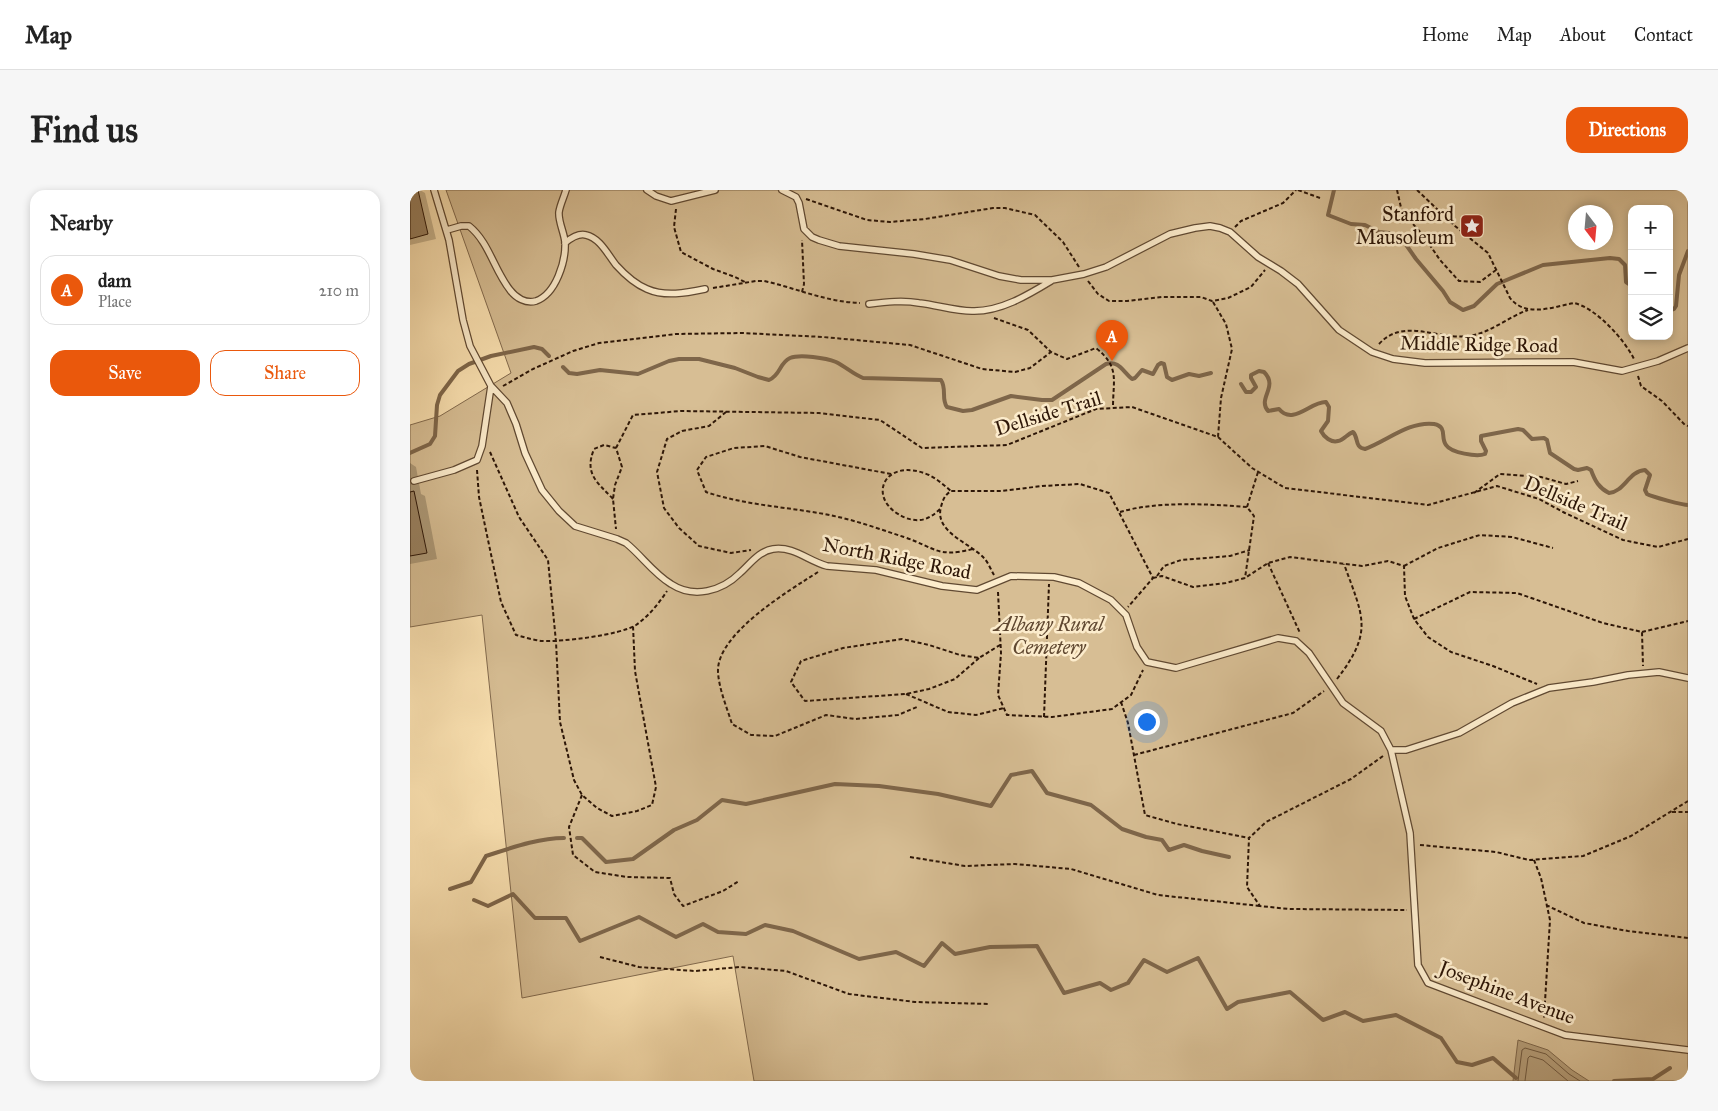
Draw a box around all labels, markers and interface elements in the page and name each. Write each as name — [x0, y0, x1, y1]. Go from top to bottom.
text: Map — [25, 20, 72, 50]
text: Home — [1422, 24, 1469, 46]
text: Map — [1497, 24, 1532, 46]
text: About — [1560, 24, 1606, 46]
text: Contact — [1634, 24, 1693, 46]
button: Directions — [1566, 107, 1688, 153]
text: Find us — [30, 109, 138, 152]
place label: Stanford Mausoleum — [1356, 202, 1454, 249]
north arrow — [1568, 205, 1613, 250]
map controls — [1628, 205, 1673, 340]
button: + — [1628, 205, 1673, 250]
text: Nearby — [50, 210, 113, 236]
place icon: Stanford Mausoleum — [1459, 213, 1485, 239]
button: − — [1628, 250, 1673, 295]
text: dam — [98, 269, 132, 292]
text: A — [62, 281, 72, 300]
text: 210 m — [319, 281, 359, 300]
text: Place — [98, 292, 132, 311]
button: layers — [1628, 295, 1673, 340]
pin: A — [1096, 320, 1128, 361]
street label: Middle Ridge Road — [1400, 331, 1558, 358]
button: Save — [50, 350, 200, 396]
button: Share — [210, 350, 360, 396]
street label: Dellside Trail — [992, 385, 1105, 441]
street label: Dellside Trail — [1520, 470, 1632, 536]
street label: North Ridge Road — [820, 532, 973, 585]
park label: Albany Rural Cemetery — [992, 612, 1105, 659]
your location — [1134, 709, 1160, 735]
street label: Josephine Avenue — [1433, 954, 1578, 1030]

